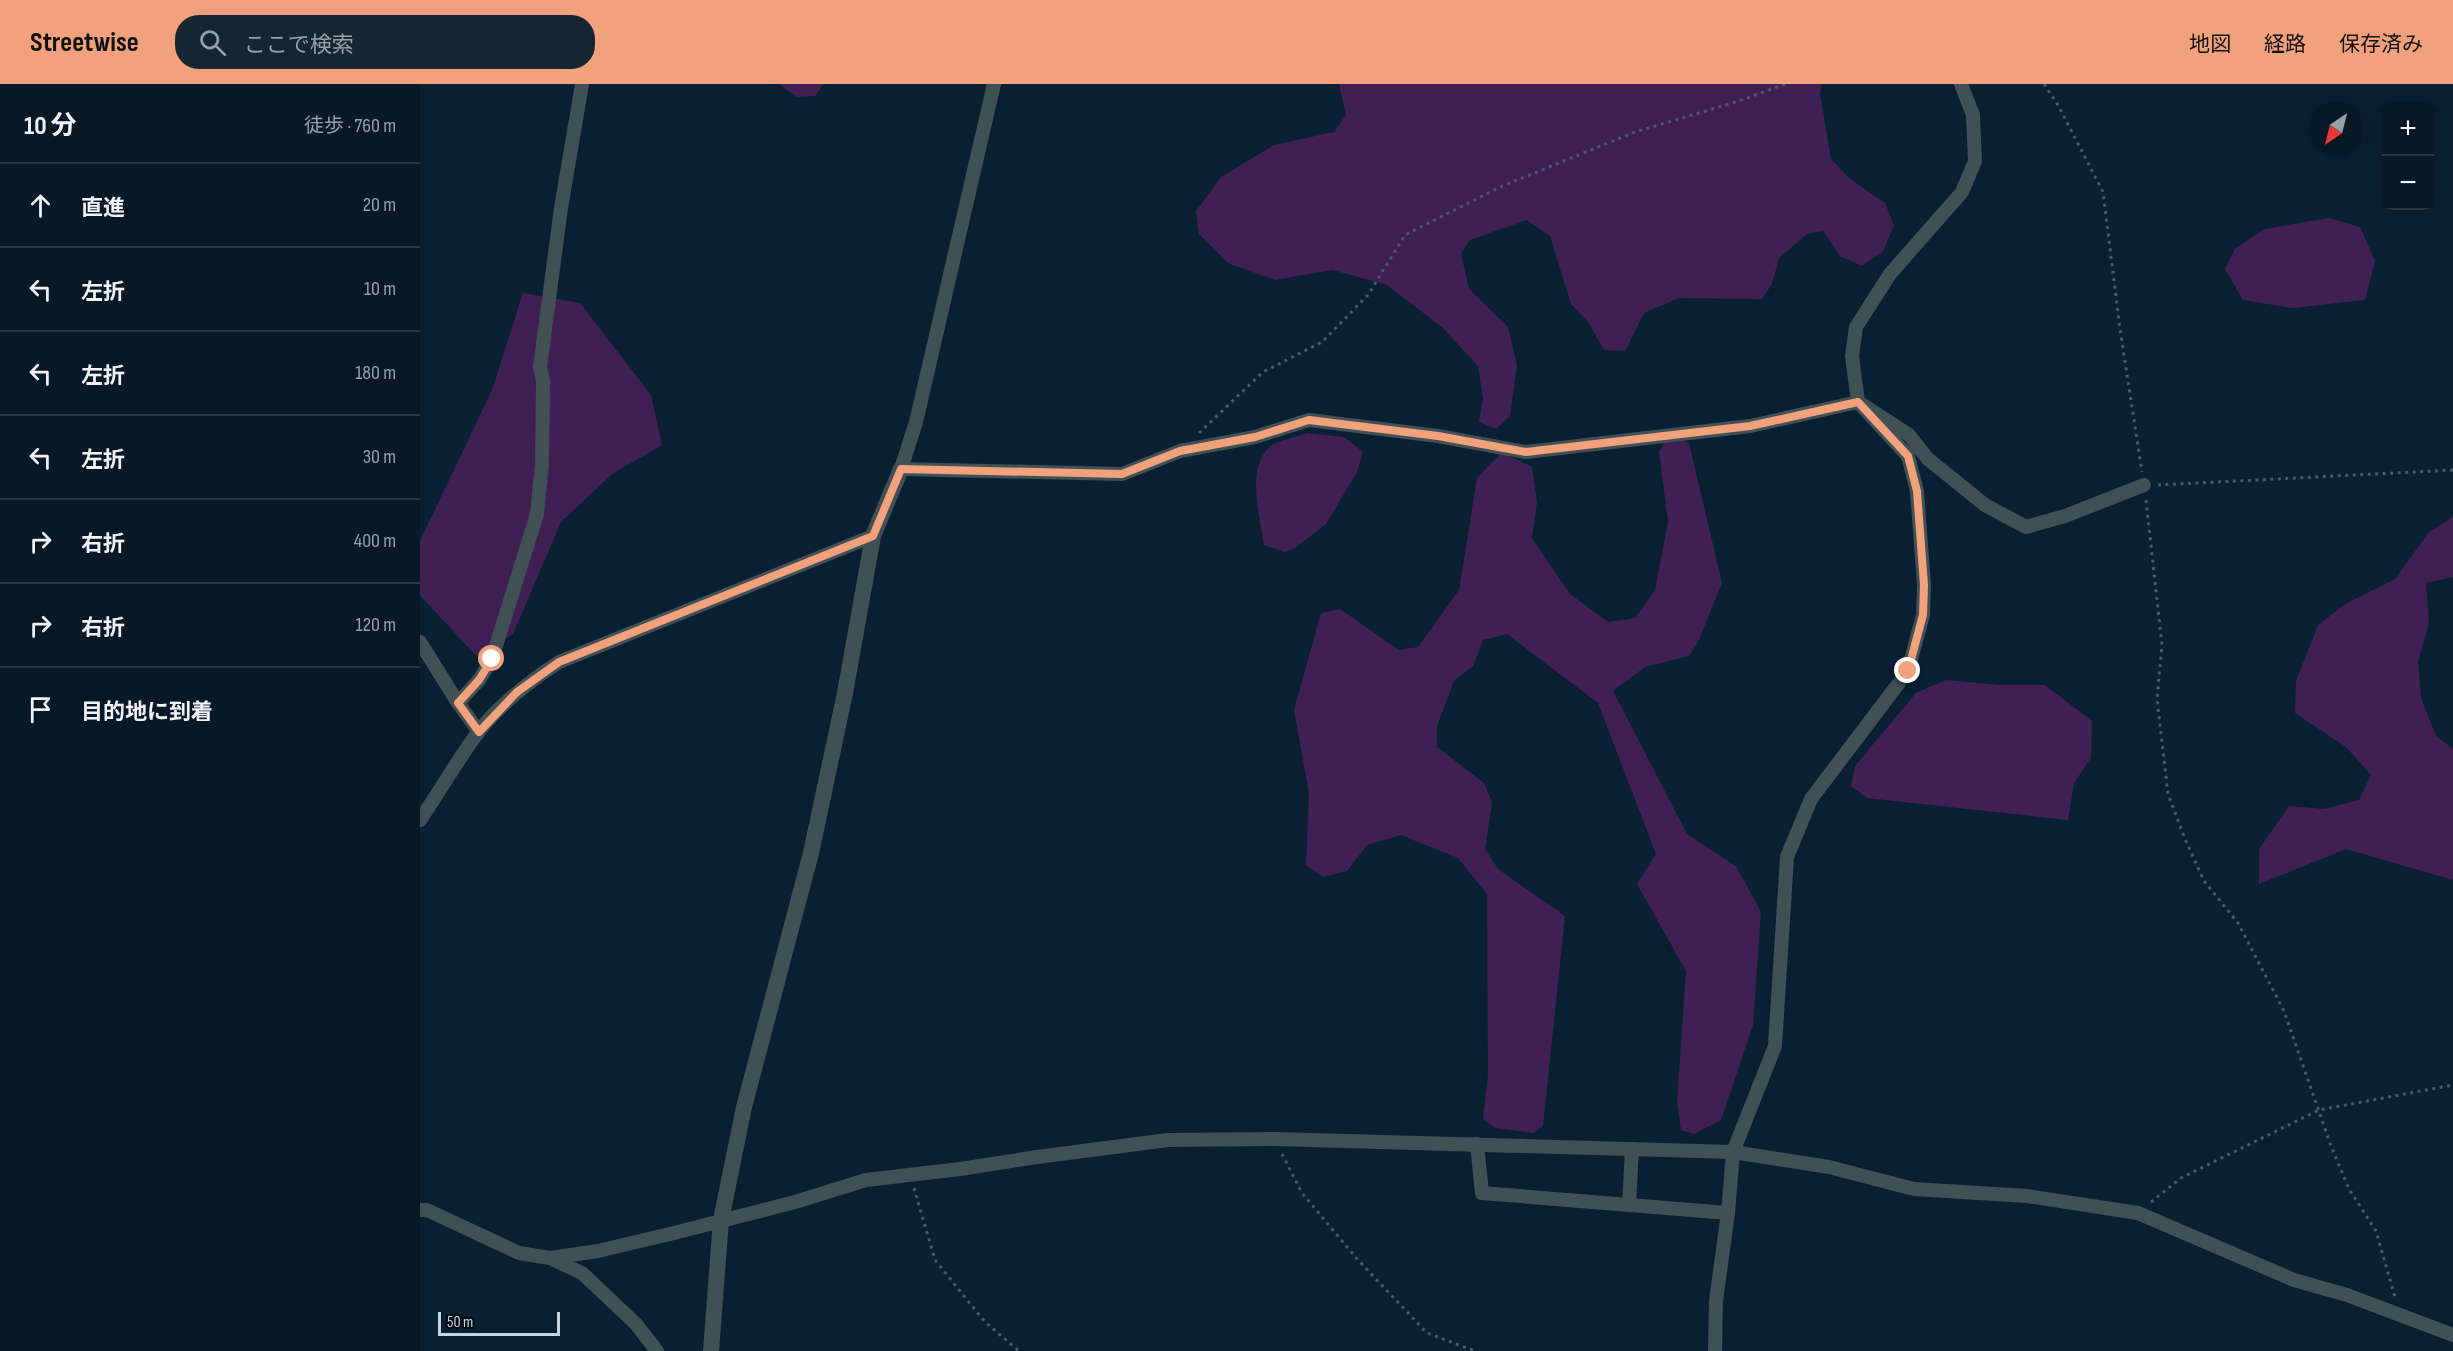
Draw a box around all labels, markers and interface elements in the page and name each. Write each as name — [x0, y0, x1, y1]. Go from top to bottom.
search box — [175, 15, 595, 69]
text: Streetwise — [30, 26, 139, 59]
icon: search — [196, 26, 229, 59]
text: ここで検索 — [244, 32, 354, 59]
text: 地図 — [2189, 32, 2231, 57]
text: 経路 — [2264, 32, 2306, 57]
text: 保存済み — [2339, 32, 2423, 57]
north arrow — [2309, 102, 2363, 156]
map controls — [2381, 102, 2435, 210]
button: + — [2381, 102, 2435, 156]
text: 10 分 — [24, 111, 77, 142]
text: 徒歩 · 760 m — [304, 114, 396, 138]
button: − — [2381, 156, 2435, 210]
icon: ahead — [24, 189, 57, 222]
text: 20 m — [363, 193, 396, 217]
text: 直進 — [81, 195, 125, 222]
icon: left — [24, 273, 57, 306]
text: 10 m — [364, 277, 396, 301]
text: 左折 — [81, 279, 125, 306]
icon: left — [24, 357, 57, 390]
text: 180 m — [355, 361, 396, 385]
text: 左折 — [81, 363, 125, 390]
icon: left — [24, 441, 57, 474]
text: 30 m — [363, 445, 396, 469]
text: 左折 — [81, 447, 125, 474]
icon: right — [24, 525, 57, 558]
text: 400 m — [354, 529, 396, 553]
text: 右折 — [81, 531, 125, 558]
icon: right — [24, 609, 57, 642]
text: 120 m — [356, 613, 396, 637]
text: 右折 — [81, 615, 125, 642]
route start — [478, 645, 504, 671]
route end — [1894, 657, 1920, 683]
icon: arrive — [24, 693, 57, 726]
text: 目的地に到着 — [81, 699, 213, 726]
scale bar — [438, 1309, 560, 1336]
text: 50 m — [447, 1313, 473, 1332]

